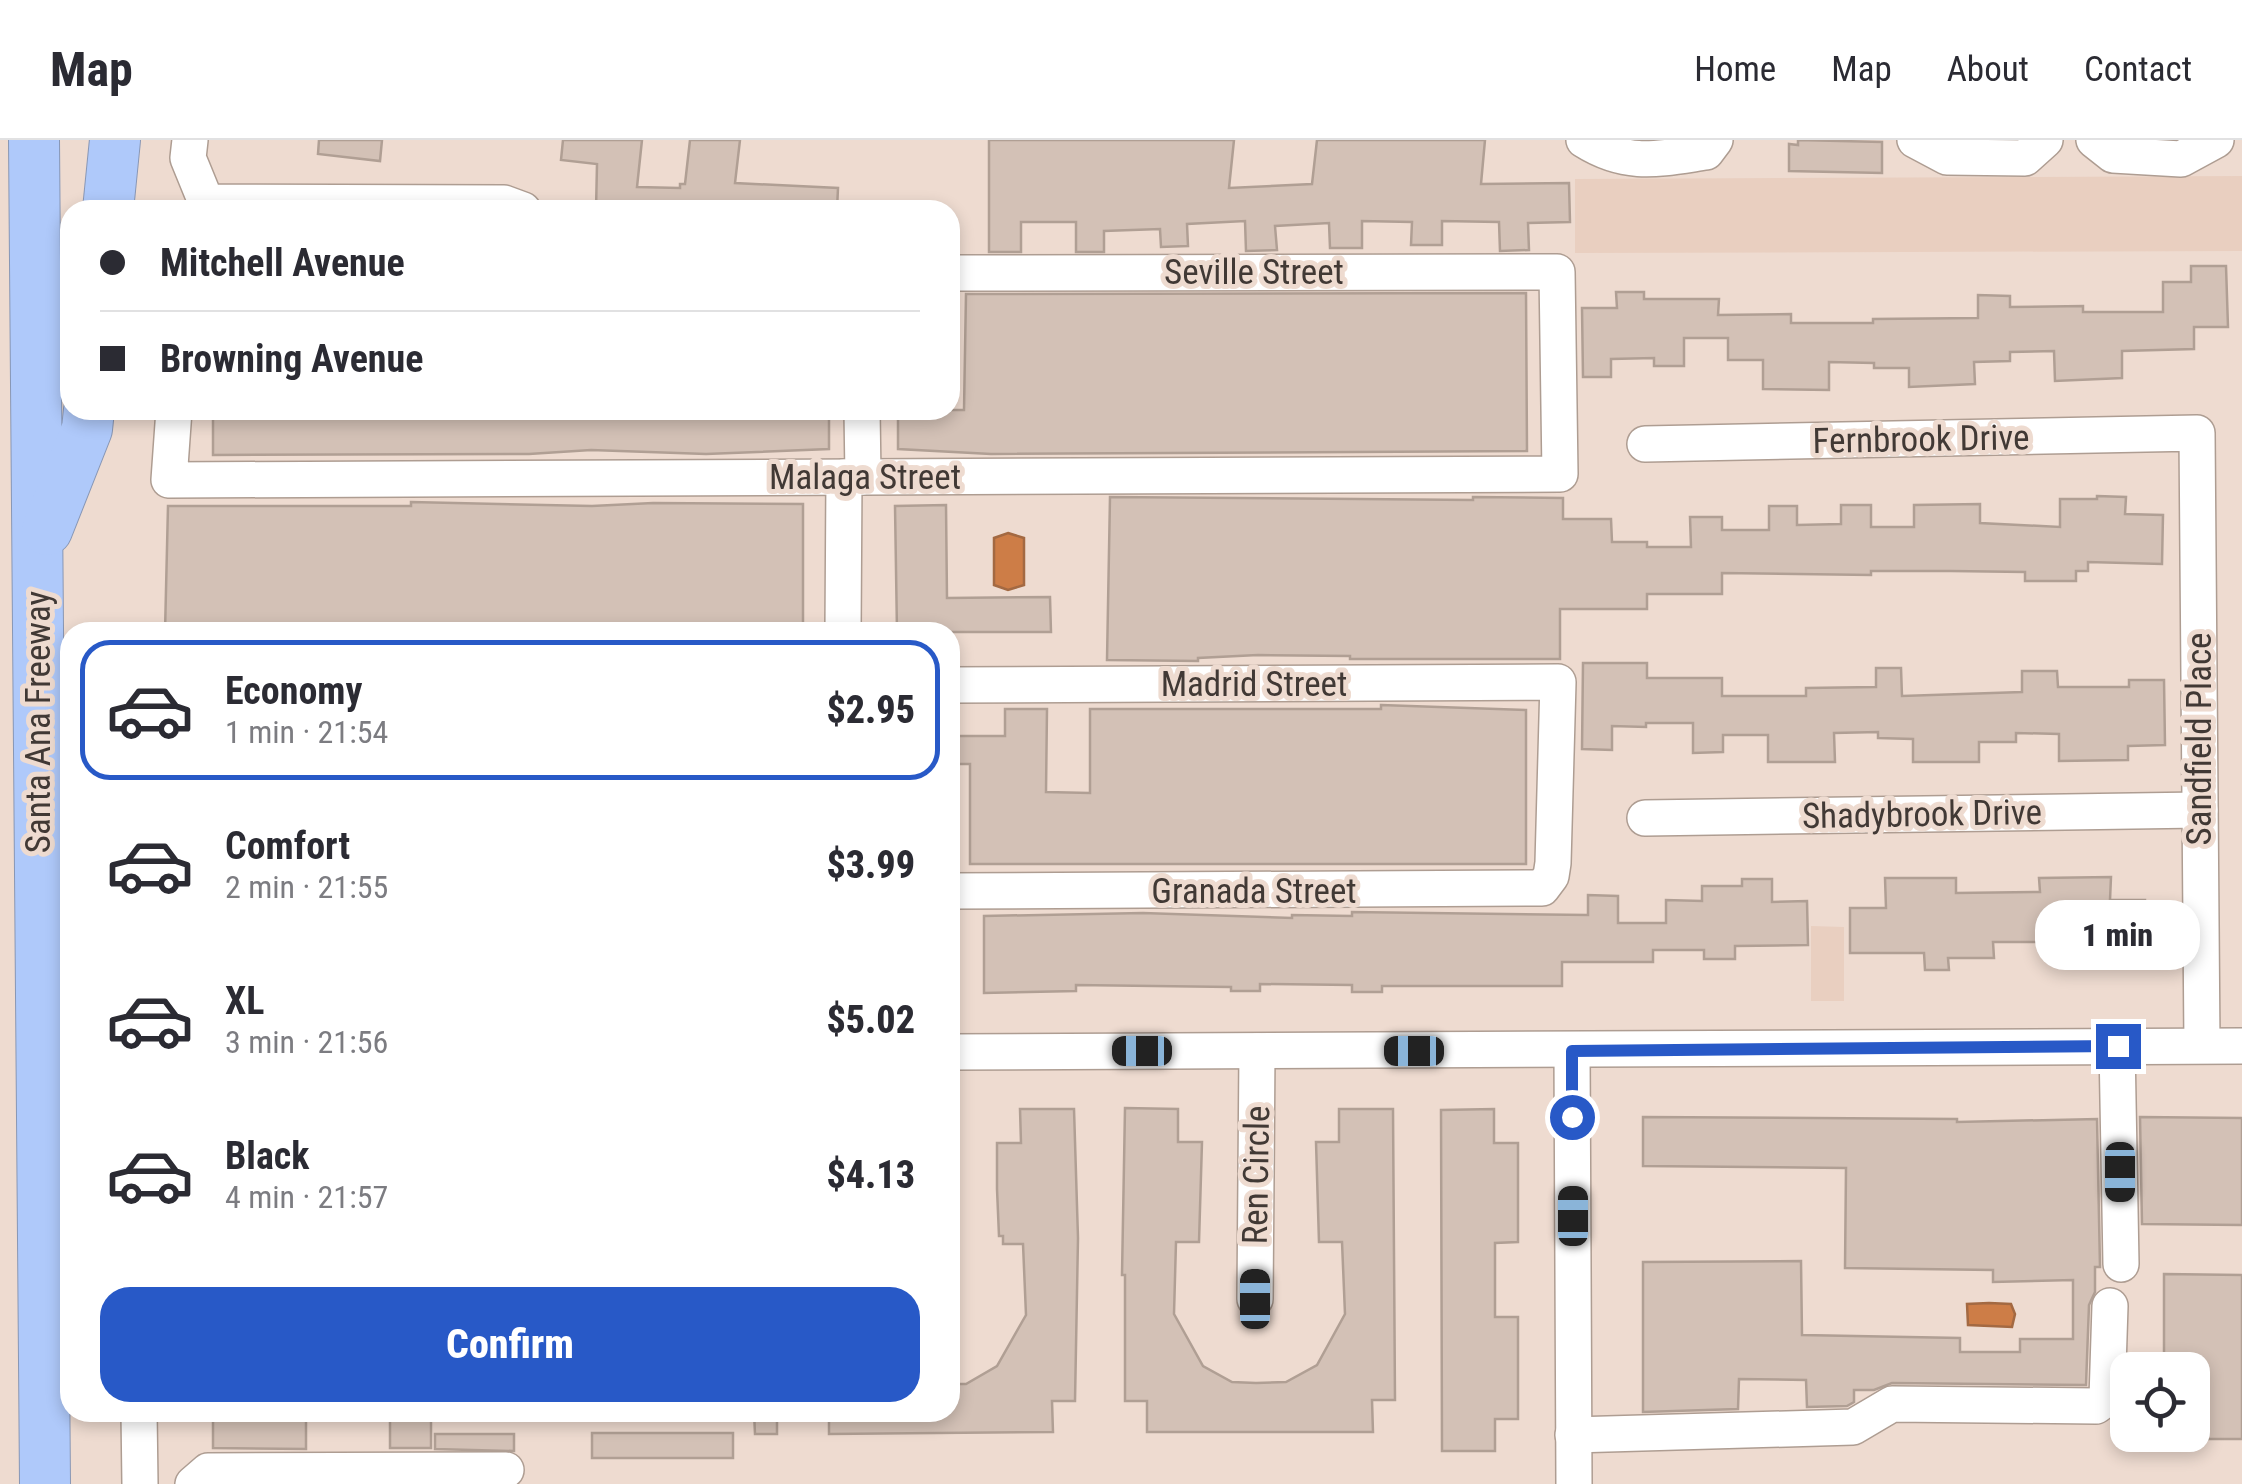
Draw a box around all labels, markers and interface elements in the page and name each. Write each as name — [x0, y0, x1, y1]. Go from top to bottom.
text: Map — [50, 41, 133, 98]
text: Home — [1694, 49, 1776, 90]
text: Map — [1831, 49, 1892, 90]
text: About — [1947, 49, 2029, 90]
text: Contact — [2084, 49, 2192, 90]
text: Mitchell Avenue — [160, 241, 405, 285]
street label: Seville Street — [1164, 252, 1344, 293]
text: Browning Avenue — [160, 337, 423, 381]
street label: Fernbrook Drive — [1812, 417, 2030, 462]
street label: Malaga Street — [769, 457, 961, 498]
street label: Santa Ana Freeway — [18, 591, 59, 853]
street label: Sandfield Place — [2179, 633, 2220, 846]
street label: Madrid Street — [1161, 664, 1347, 705]
icon: car — [105, 665, 195, 755]
text: Economy — [225, 669, 362, 713]
text: $2.95 — [826, 688, 915, 732]
text: 1 min · 21:54 — [225, 713, 388, 751]
street label: Shadybrook Drive — [1802, 792, 2042, 837]
icon: car — [105, 820, 195, 910]
text: Comfort — [225, 824, 350, 868]
text: $3.99 — [826, 843, 915, 887]
text: 2 min · 21:55 — [225, 868, 388, 906]
street label: Granada Street — [1151, 871, 1357, 912]
callout: 1 min — [2036, 901, 2200, 971]
text: 1 min — [2082, 916, 2153, 954]
icon: car — [105, 975, 195, 1065]
text: XL — [225, 979, 264, 1023]
text: $5.02 — [826, 998, 915, 1042]
text: 3 min · 21:56 — [225, 1023, 388, 1061]
route end — [2096, 1024, 2141, 1069]
car — [1112, 1036, 1172, 1066]
car — [1384, 1036, 1444, 1066]
route start — [1550, 1095, 1595, 1140]
street label: Ren Circle — [1235, 1105, 1278, 1245]
icon: car — [105, 1130, 195, 1220]
text: Black — [225, 1134, 309, 1178]
car — [2105, 1142, 2135, 1202]
text: $4.13 — [826, 1153, 915, 1197]
text: 4 min · 21:57 — [225, 1178, 388, 1216]
car — [1558, 1186, 1588, 1246]
car — [1240, 1269, 1270, 1329]
button: Confirm — [100, 1287, 920, 1402]
map controls — [2110, 1352, 2210, 1452]
button: locate — [2110, 1352, 2210, 1452]

